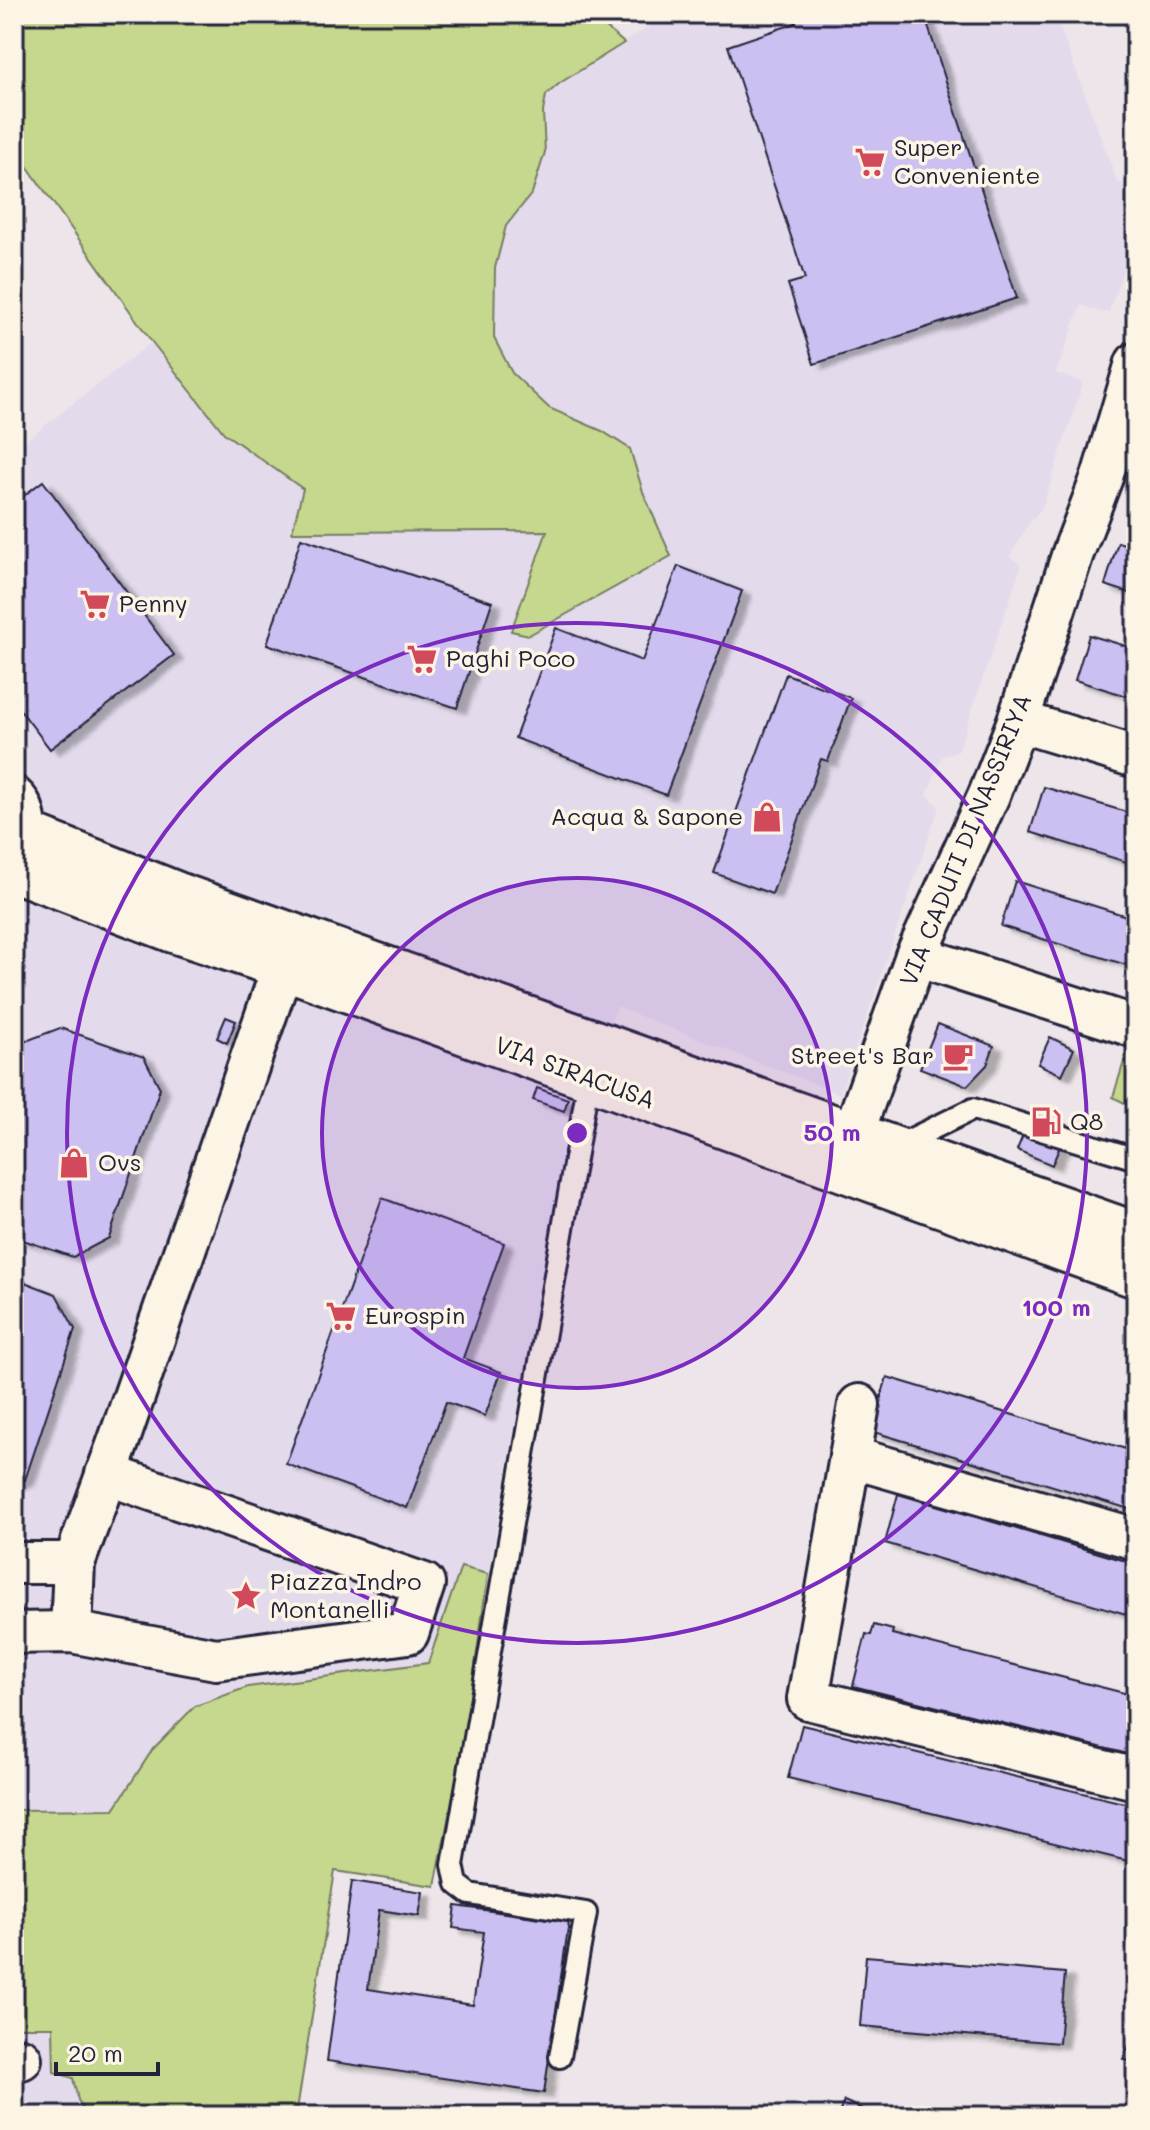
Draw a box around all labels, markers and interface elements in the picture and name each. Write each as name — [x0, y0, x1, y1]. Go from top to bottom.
place label: Super Conveniente — [894, 131, 1040, 190]
supermarket icon: Super Conveniente — [853, 145, 887, 179]
supermarket icon: Penny — [78, 587, 112, 621]
place label: Penny — [119, 587, 188, 618]
supermarket icon: Paghi Poco — [405, 642, 439, 676]
place label: Paghi Poco — [446, 642, 575, 673]
street label: VIA CADUTI DI NASSIRIYA — [892, 689, 1038, 990]
place label: Acqua & Sapone — [550, 800, 743, 831]
shop icon: Acqua & Sapone — [750, 800, 784, 834]
street label: VIA SIRACUSA — [491, 1028, 660, 1115]
place label: Street's Bar — [791, 1039, 934, 1070]
cafe icon: Street's Bar — [941, 1039, 975, 1073]
fuel station icon: Q8 — [1029, 1105, 1063, 1139]
place label: Q8 — [1070, 1105, 1103, 1136]
text: 50 m — [803, 1116, 861, 1147]
centre of rings — [563, 1119, 591, 1147]
shop icon: Ovs — [57, 1146, 91, 1180]
place label: Ovs — [98, 1146, 141, 1177]
text: 100 m — [1021, 1291, 1091, 1322]
supermarket icon: Eurospin — [324, 1299, 358, 1333]
place label: Eurospin — [365, 1299, 465, 1330]
place label: Piazza Indro Montanelli — [270, 1565, 422, 1624]
place icon: Piazza Indro Montanelli — [229, 1579, 263, 1613]
scale bar — [56, 2026, 158, 2076]
text: 20 m — [68, 2037, 123, 2068]

